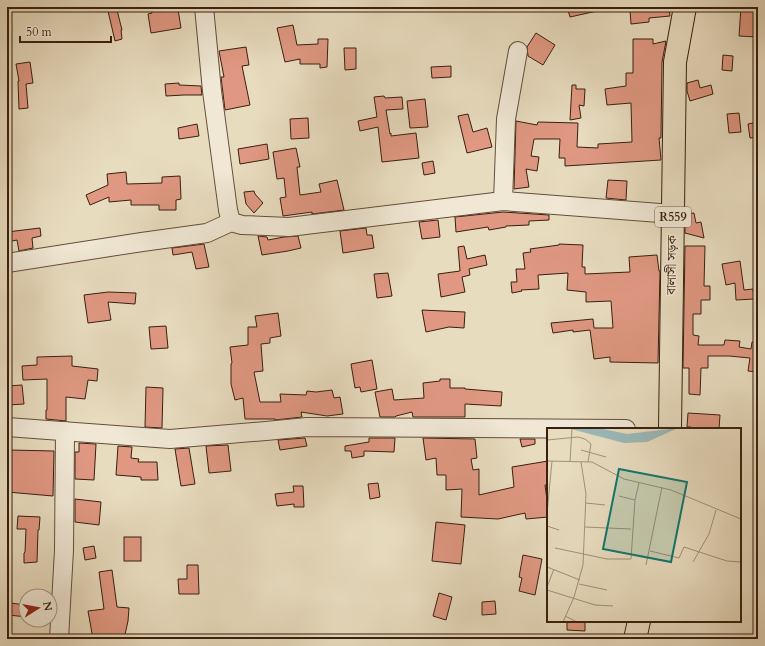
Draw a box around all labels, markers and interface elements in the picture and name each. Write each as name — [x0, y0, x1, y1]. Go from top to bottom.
scale bar — [20, 18, 111, 44]
text: 50 m — [26, 24, 53, 40]
road number: R559 — [655, 207, 691, 227]
street label: বালাসী সড়ক — [662, 234, 682, 296]
inset map — [547, 428, 741, 622]
north arrow — [18, 588, 58, 628]
text: N — [39, 600, 56, 613]

